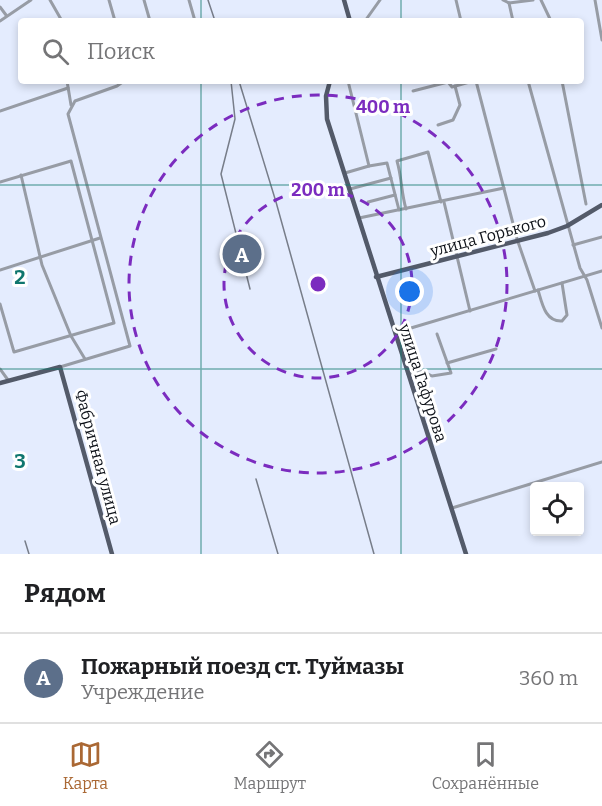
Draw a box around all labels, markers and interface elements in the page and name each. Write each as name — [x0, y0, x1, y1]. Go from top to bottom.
search box — [18, 18, 584, 84]
icon: search — [39, 35, 72, 68]
text: Поиск — [87, 38, 155, 65]
text: 400 m — [356, 96, 410, 118]
text: 200 m — [291, 179, 345, 201]
street label: улица Горького — [427, 211, 548, 261]
pin: A — [222, 232, 262, 276]
text: 2 — [14, 265, 26, 289]
centre of rings — [308, 274, 328, 294]
your location — [395, 277, 424, 306]
street label: улица Гафурова — [395, 321, 451, 445]
street label: Фабричная улица — [71, 388, 125, 527]
text: 3 — [14, 449, 26, 473]
map controls — [530, 482, 584, 536]
button: locate — [530, 482, 584, 536]
text: Рядом — [24, 578, 106, 609]
text: Пожарный поезд ст. Туймазы — [81, 653, 404, 680]
text: A — [36, 666, 51, 690]
text: 360 m — [519, 666, 578, 690]
text: Учреждение — [81, 680, 205, 704]
tab: Карта — [63, 738, 108, 793]
tab: Маршрут — [234, 738, 306, 793]
tab: Сохранённые — [432, 738, 539, 793]

